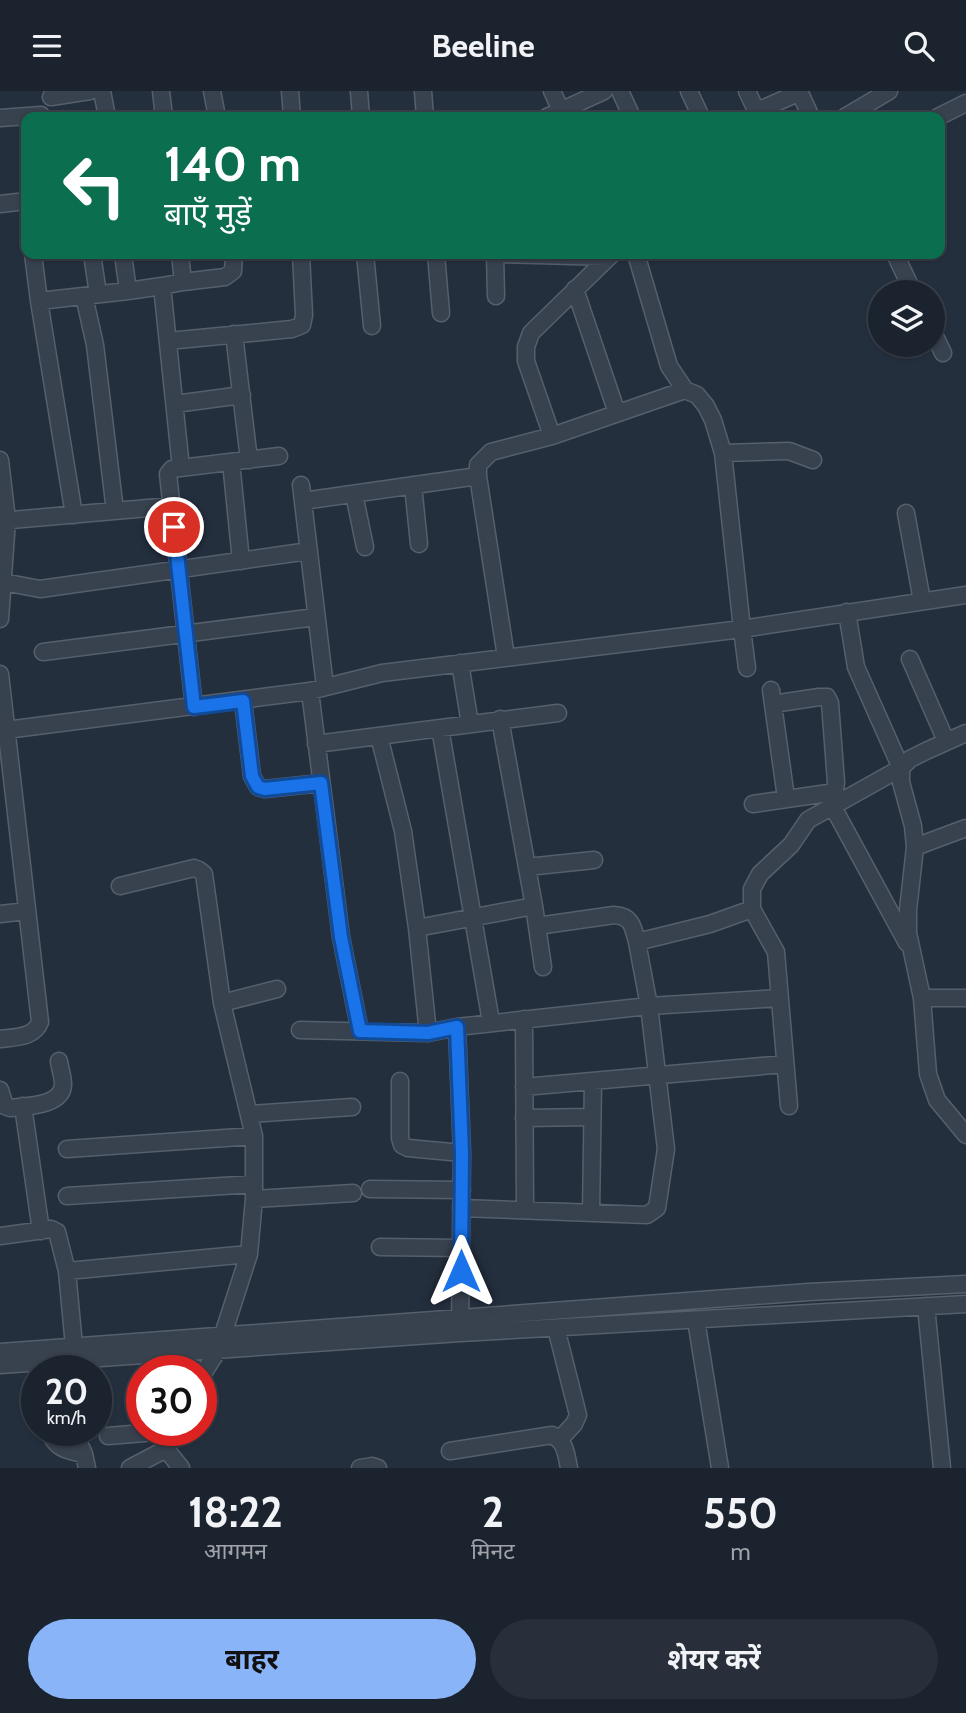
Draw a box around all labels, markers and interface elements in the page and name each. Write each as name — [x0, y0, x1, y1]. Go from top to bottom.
text: Beeline — [431, 26, 535, 65]
icon: menu — [28, 27, 66, 65]
icon: search — [900, 27, 938, 65]
text: 140 m — [164, 134, 301, 193]
icon: left — [49, 140, 140, 231]
text: बाएँ मुड़ें — [164, 194, 252, 233]
map controls — [868, 280, 945, 357]
button: layers — [868, 280, 945, 357]
pin — [144, 497, 204, 557]
icon: arrive — [155, 508, 193, 546]
position arrow — [424, 1234, 498, 1308]
speed limit sign: 30 — [126, 1355, 217, 1446]
text: 20 — [45, 1370, 88, 1413]
text: km/h — [47, 1407, 86, 1429]
text: 18:22 — [188, 1486, 283, 1538]
text: 2 — [482, 1486, 504, 1538]
text: 550 — [703, 1487, 778, 1539]
text: आगमन — [204, 1537, 267, 1565]
text: मिनट — [471, 1537, 515, 1565]
text: m — [730, 1538, 751, 1566]
button: बाहर — [28, 1619, 476, 1699]
button: शेयर करें — [490, 1619, 938, 1699]

